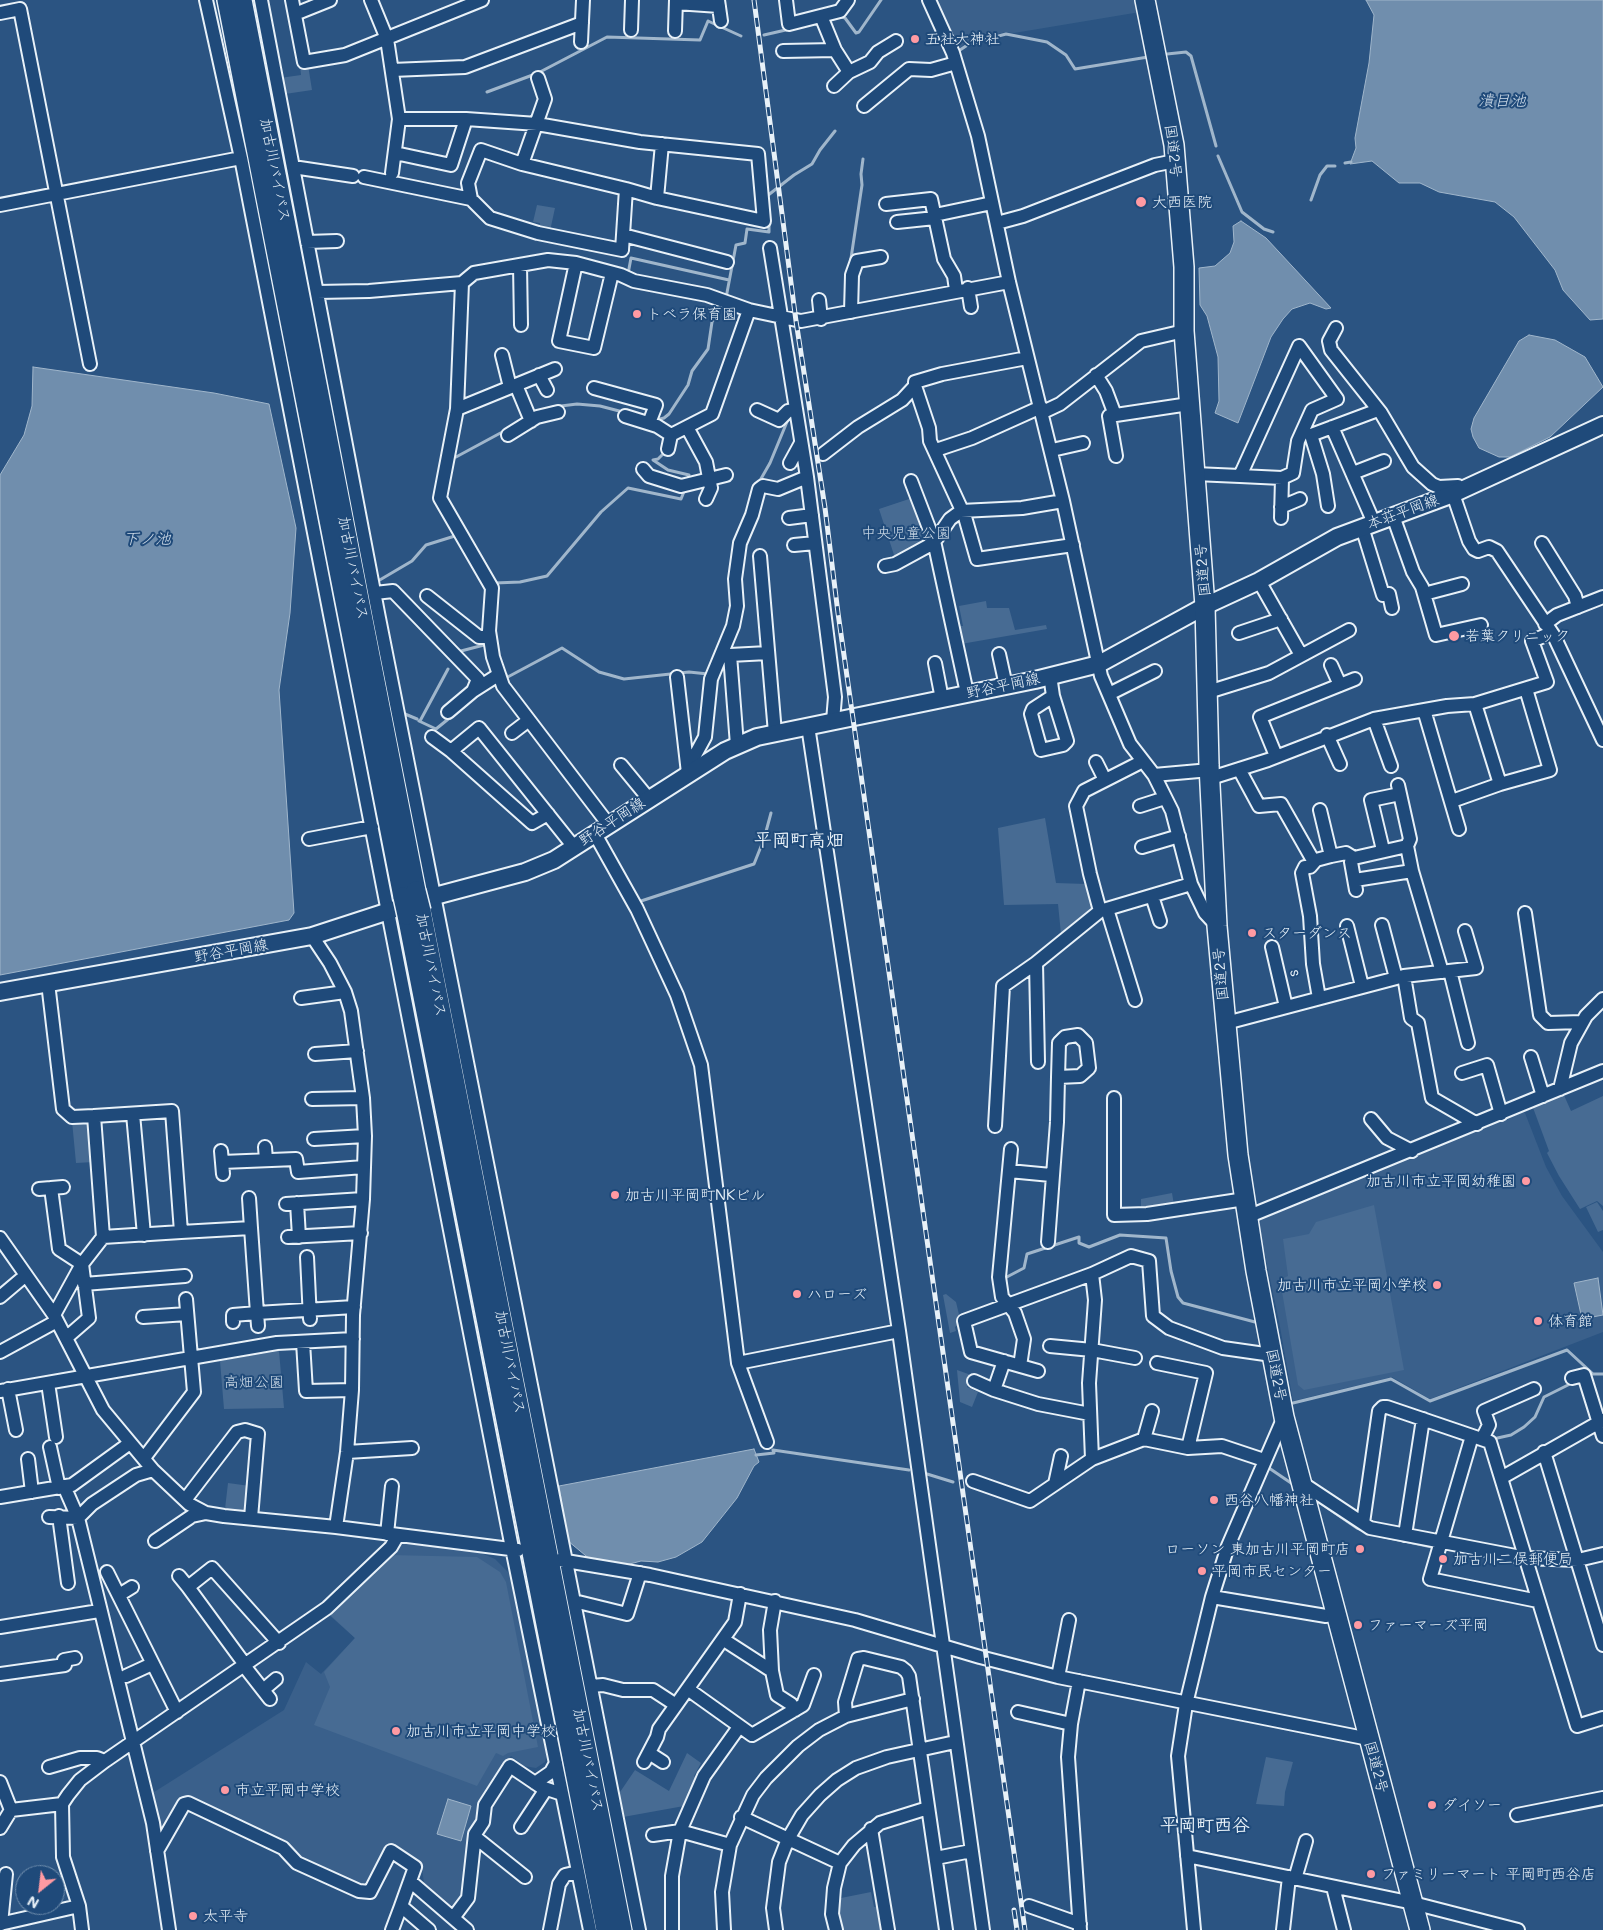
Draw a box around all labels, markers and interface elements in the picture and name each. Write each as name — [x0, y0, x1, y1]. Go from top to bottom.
place label: 五社大神社 — [925, 30, 1000, 48]
marker: 五社大神社 — [909, 33, 921, 45]
water label: 潰目池 — [1478, 91, 1526, 111]
street label: 加古川バイパス — [256, 117, 294, 223]
street label: 国道2号 — [1161, 123, 1185, 179]
place label: 大西医院 — [1152, 193, 1212, 211]
marker: 大西医院 — [1134, 195, 1148, 209]
place label: トベラ保育園 — [647, 305, 737, 323]
marker: トベラ保育園 — [631, 308, 643, 320]
street label: 本荘平岡線 — [1365, 491, 1441, 533]
street label: 加古川バイパス — [334, 515, 372, 621]
park label: 中央児童公園 — [861, 524, 951, 542]
water label: 下ノ池 — [123, 529, 171, 549]
street label: 国道2号 — [1192, 543, 1214, 597]
place label: 若葉クリニック — [1465, 627, 1570, 645]
marker: 若葉クリニック — [1447, 629, 1461, 643]
street label: 野谷平岡線 — [964, 669, 1042, 703]
street label: 野谷平岡線 — [576, 794, 648, 850]
district label: 平岡町高畑 — [754, 829, 844, 851]
street label: 加古川バイパス — [412, 912, 450, 1018]
place label: スターダンス — [1262, 924, 1352, 942]
marker: スターダンス — [1246, 927, 1258, 939]
street label: 野谷平岡線 — [193, 936, 269, 966]
street label: 国道2号 — [1210, 947, 1232, 1001]
street label: s — [1285, 967, 1305, 979]
place label: 加古川市立平岡幼稚園 — [1366, 1172, 1516, 1190]
marker: 加古川市立平岡幼稚園 — [1520, 1175, 1532, 1187]
place label: 加古川平岡町NKビル — [625, 1186, 765, 1204]
marker: 加古川平岡町NKビル — [609, 1189, 621, 1201]
place label: 加古川市立平岡小学校 — [1277, 1276, 1427, 1294]
marker: 加古川市立平岡小学校 — [1431, 1279, 1443, 1291]
place label: ハローズ — [807, 1285, 867, 1303]
marker: ハローズ — [791, 1288, 803, 1300]
street label: 加古川バイパス — [491, 1309, 529, 1415]
place label: 体育館 — [1548, 1312, 1593, 1330]
marker: 体育館 — [1532, 1315, 1544, 1327]
street label: 国道2号 — [1262, 1347, 1290, 1403]
park label: 高畑公園 — [224, 1373, 284, 1391]
place label: 西谷八幡神社 — [1224, 1491, 1314, 1509]
marker: 西谷八幡神社 — [1208, 1494, 1220, 1506]
place label: ローソン 東加古川平岡町店 — [1165, 1540, 1350, 1558]
marker: ローソン 東加古川平岡町店 — [1354, 1543, 1366, 1555]
place label: 加古川二俣郵便局 — [1453, 1550, 1573, 1568]
marker: 加古川二俣郵便局 — [1437, 1553, 1449, 1565]
place label: 平岡市民センター — [1212, 1562, 1332, 1580]
marker: 平岡市民センター — [1196, 1565, 1208, 1577]
place label: ファーマーズ平岡 — [1368, 1616, 1488, 1634]
marker: ファーマーズ平岡 — [1352, 1619, 1364, 1631]
street label: 加古川バイパス — [569, 1707, 607, 1813]
place label: 加古川市立平岡中学校 — [406, 1722, 556, 1740]
marker: 加古川市立平岡中学校 — [390, 1725, 402, 1737]
street label: 国道2号 — [1360, 1739, 1392, 1795]
place label: 市立平岡中学校 — [235, 1781, 340, 1799]
marker: 市立平岡中学校 — [219, 1784, 231, 1796]
place label: ダイソー — [1442, 1796, 1502, 1814]
marker: ダイソー — [1426, 1799, 1438, 1811]
district label: 平岡町西谷 — [1160, 1814, 1250, 1836]
north arrow — [15, 1865, 65, 1915]
place label: ファミリーマート 平岡町西谷店 — [1381, 1865, 1596, 1883]
marker: ファミリーマート 平岡町西谷店 — [1365, 1868, 1377, 1880]
text: N — [24, 1892, 42, 1914]
place label: 太平寺 — [203, 1907, 248, 1925]
marker: 太平寺 — [187, 1910, 199, 1922]

